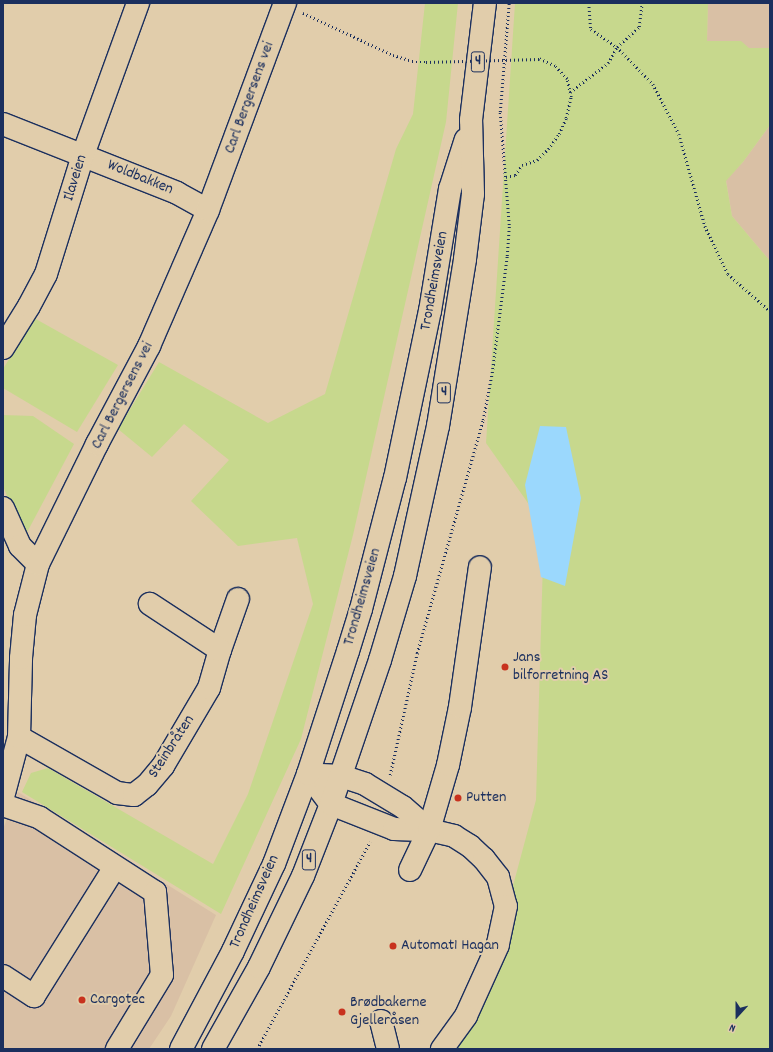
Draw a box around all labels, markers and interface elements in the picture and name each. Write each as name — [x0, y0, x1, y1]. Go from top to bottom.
street label: Carl Bergersens vei — [221, 39, 279, 157]
road number: 4 — [470, 49, 486, 75]
street label: Ilaveien — [60, 153, 92, 203]
street label: Woldbakken — [104, 156, 176, 200]
street label: Trondheimsveien — [417, 230, 453, 332]
street label: Carl Bergersens vei — [88, 339, 158, 453]
road number: 4 — [436, 380, 452, 406]
street label: Trondheimsveien — [340, 546, 386, 648]
place label: Jans bilforretning AS — [513, 648, 608, 686]
marker: Jans bilforretning AS — [500, 662, 510, 672]
street label: Steinbråten — [144, 712, 200, 782]
place label: Putten — [466, 788, 506, 808]
marker: Putten — [453, 793, 463, 803]
road number: 4 — [301, 847, 317, 873]
street label: Trondheimsveien — [226, 852, 284, 952]
place label: Automat1 Hagan — [401, 936, 499, 956]
marker: Automat1 Hagan — [388, 941, 398, 951]
place label: Cargotec — [90, 990, 145, 1010]
place label: Brødbakerne Gjelleråsen — [350, 993, 427, 1031]
marker: Cargotec — [77, 995, 87, 1005]
north arrow — [717, 996, 757, 1036]
marker: Brødbakerne Gjelleråsen — [337, 1007, 347, 1017]
text: N — [727, 1019, 738, 1036]

